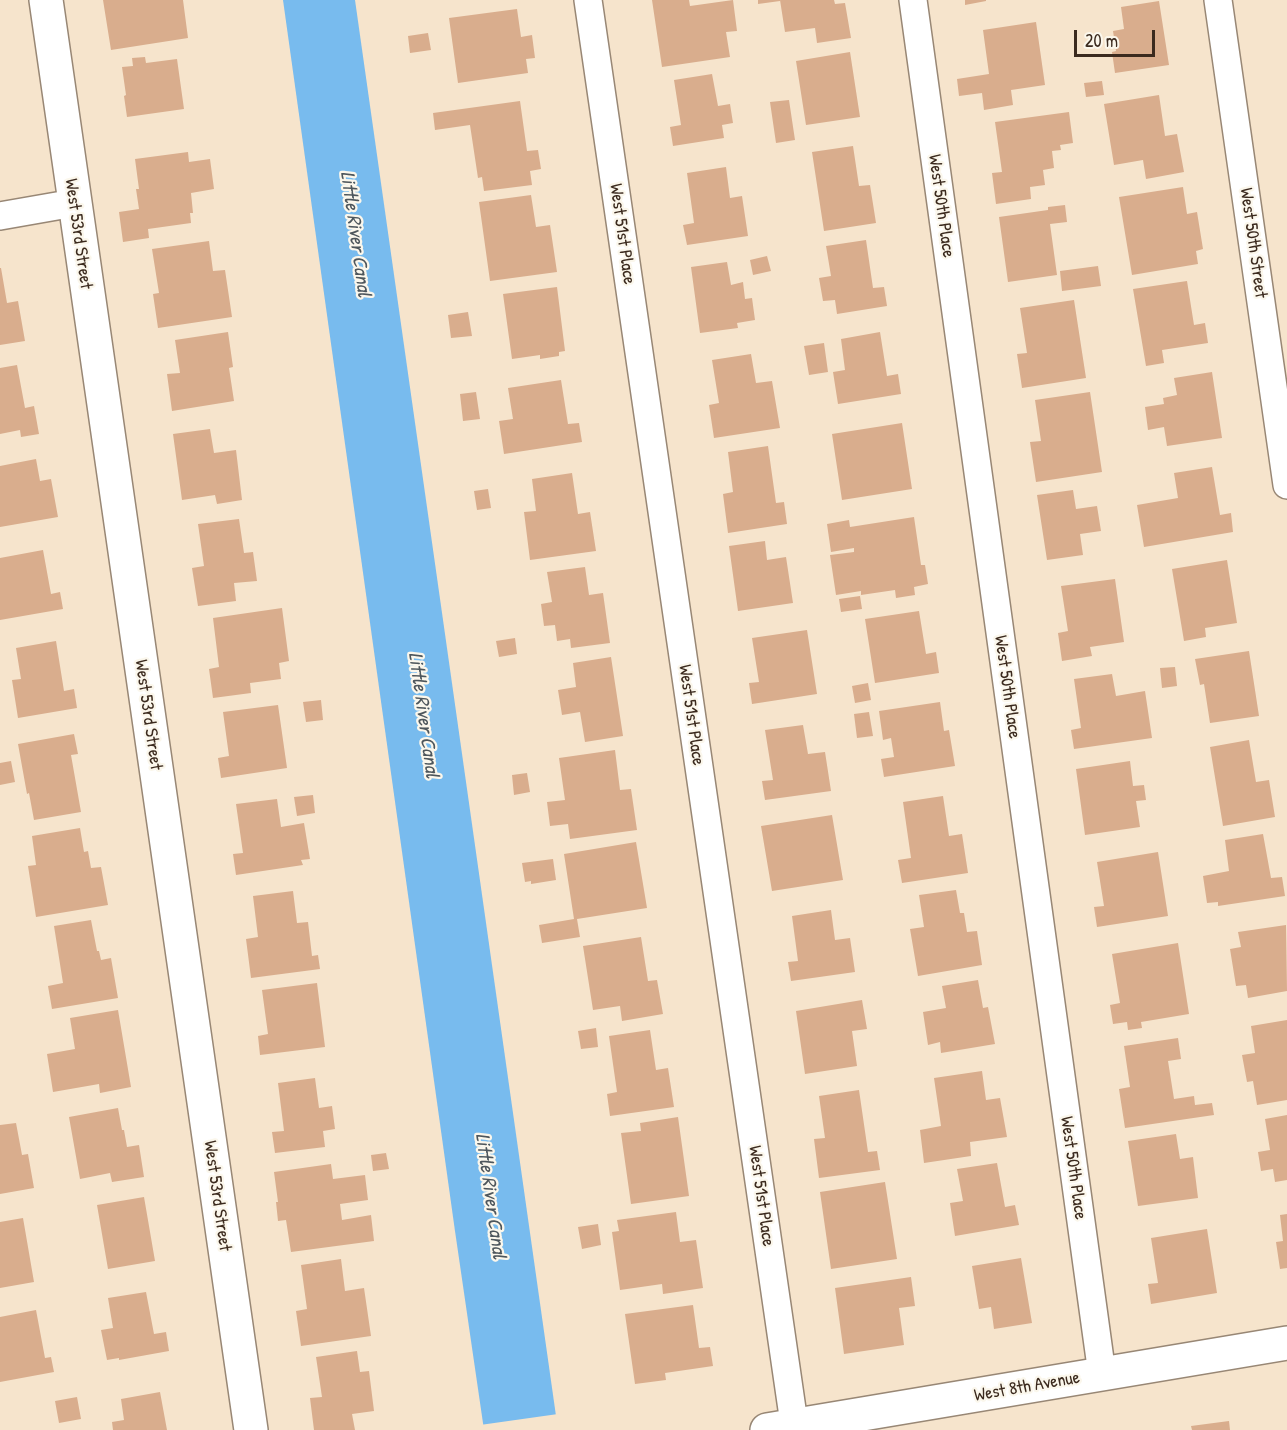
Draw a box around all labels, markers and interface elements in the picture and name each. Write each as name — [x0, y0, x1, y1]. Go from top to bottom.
scale bar — [1077, 18, 1158, 56]
text: 20 m — [1085, 28, 1118, 53]
street label: West 50th Place — [923, 153, 959, 259]
water label: Little River Canal — [334, 170, 376, 298]
street label: West 53rd Street — [60, 177, 96, 291]
street label: West 51st Place — [604, 182, 640, 286]
street label: West 50th Street — [1235, 187, 1271, 299]
street label: West 50th Place — [989, 634, 1025, 740]
water label: Little River Canal — [402, 651, 444, 779]
street label: West 53rd Street — [130, 658, 166, 772]
street label: West 51st Place — [673, 663, 709, 767]
street label: West 50th Place — [1055, 1115, 1091, 1221]
water label: Little River Canal — [469, 1132, 511, 1260]
street label: West 53rd Street — [199, 1139, 235, 1253]
street label: West 51st Place — [743, 1144, 779, 1248]
street label: West 8th Avenue — [973, 1367, 1081, 1407]

